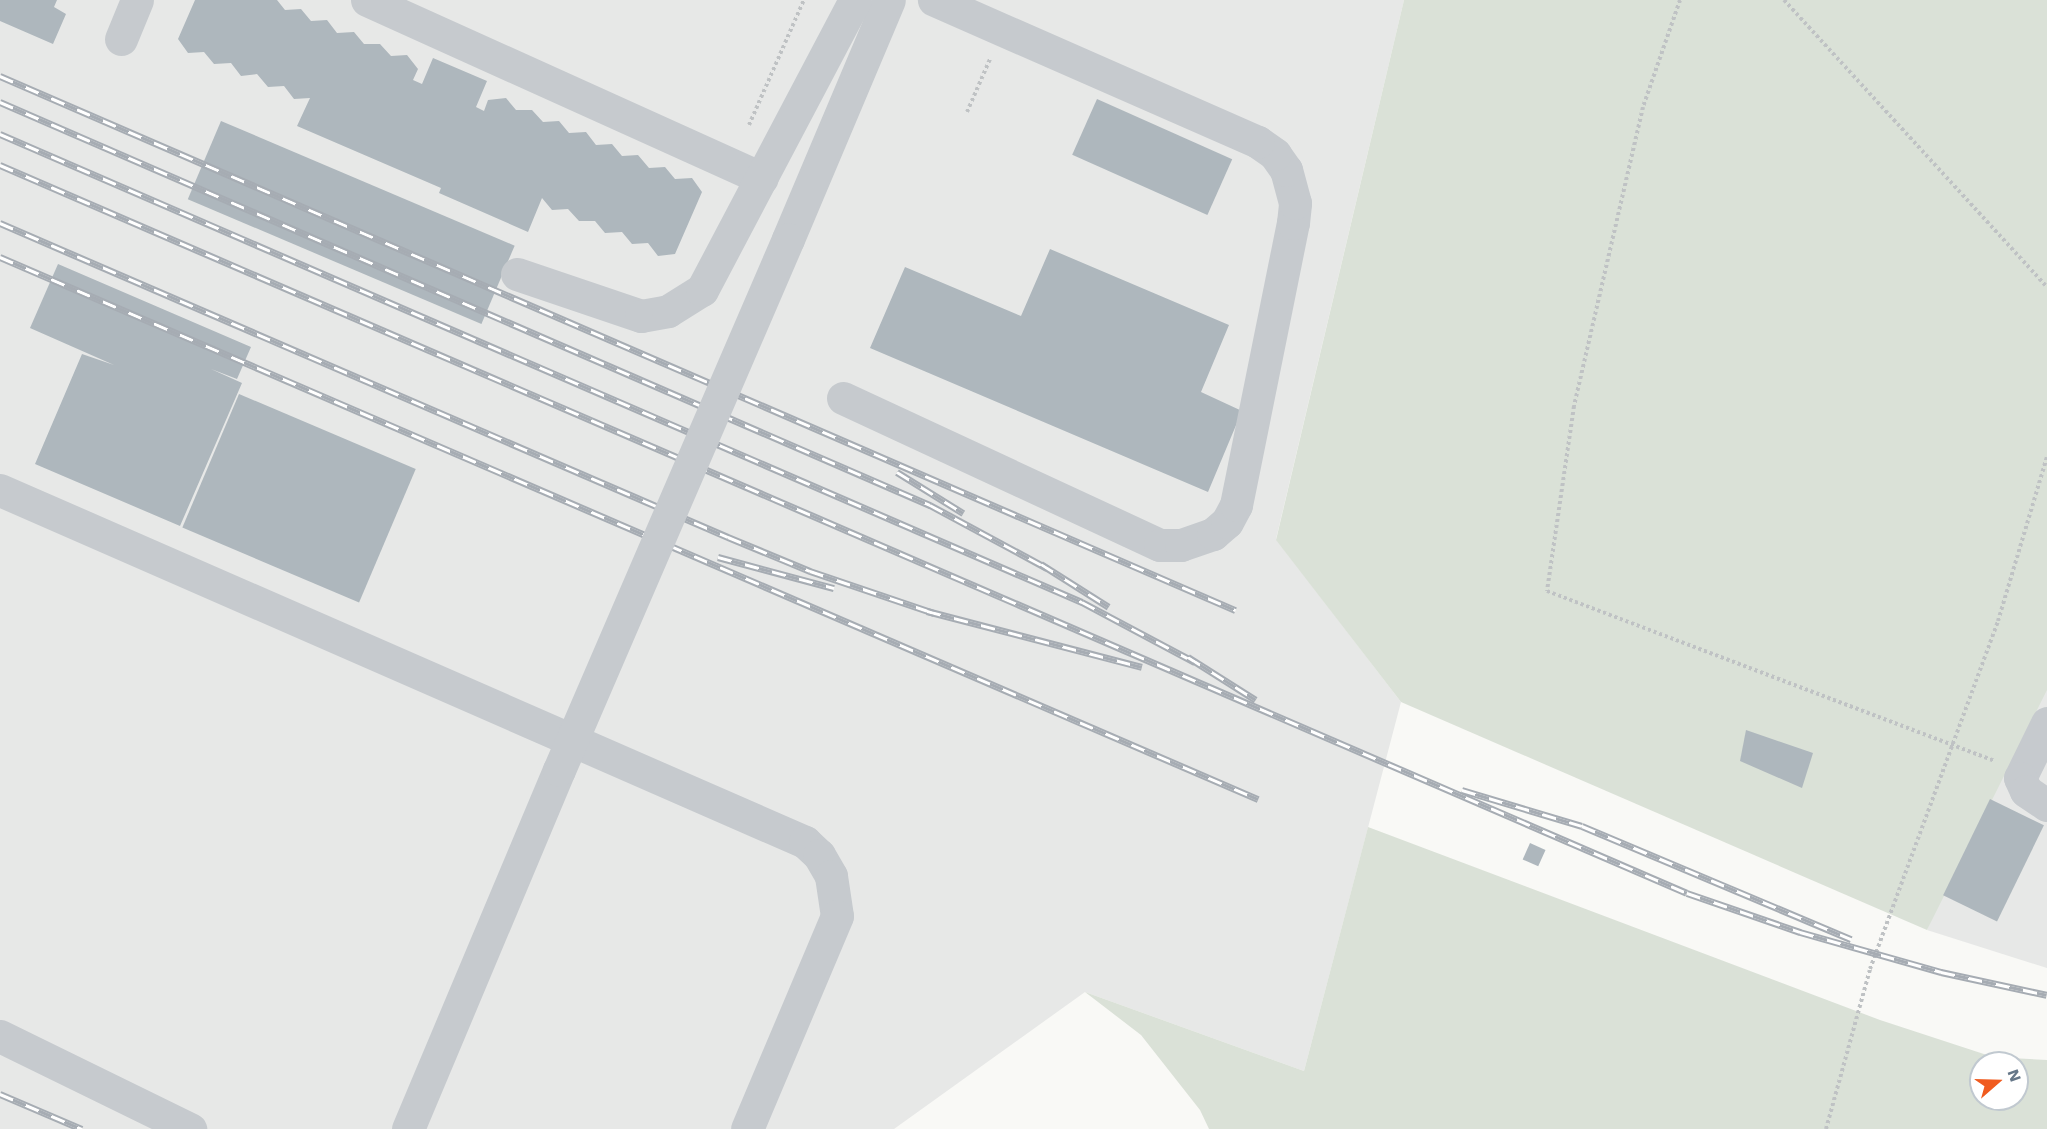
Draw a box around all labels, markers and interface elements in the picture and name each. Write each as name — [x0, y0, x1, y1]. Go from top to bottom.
north arrow — [1969, 1051, 2029, 1111]
text: N — [2004, 1067, 2025, 1084]

